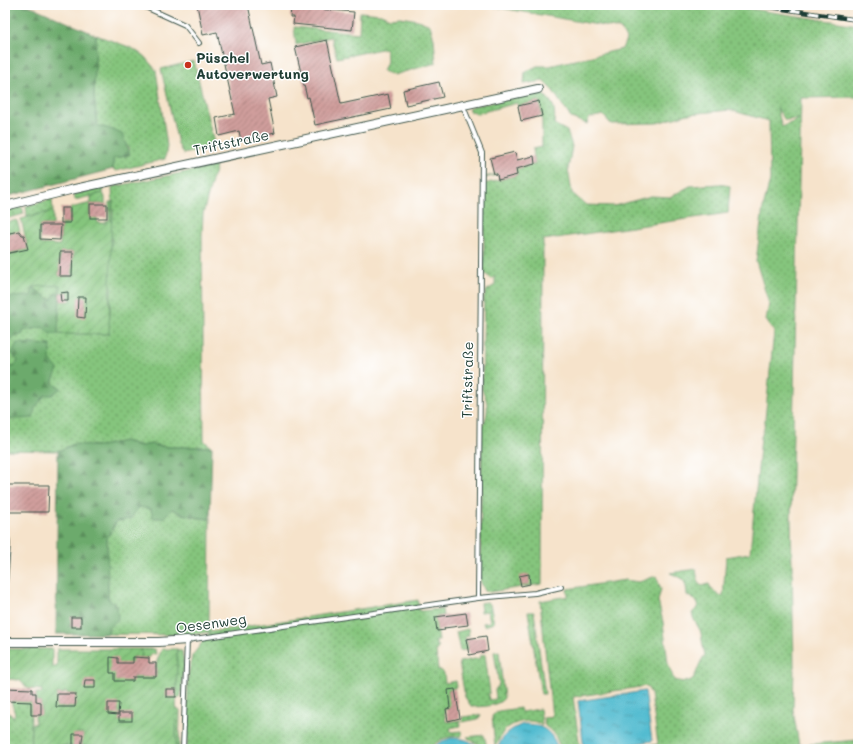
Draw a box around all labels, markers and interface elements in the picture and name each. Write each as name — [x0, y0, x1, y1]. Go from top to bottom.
place label: Püschel Autoverwertung — [196, 48, 309, 83]
marker: Püschel Autoverwertung — [183, 60, 193, 70]
street label: Triftstraße — [191, 125, 271, 159]
street label: Triftstraße — [457, 341, 477, 419]
street label: Oesenweg — [175, 609, 247, 637]

